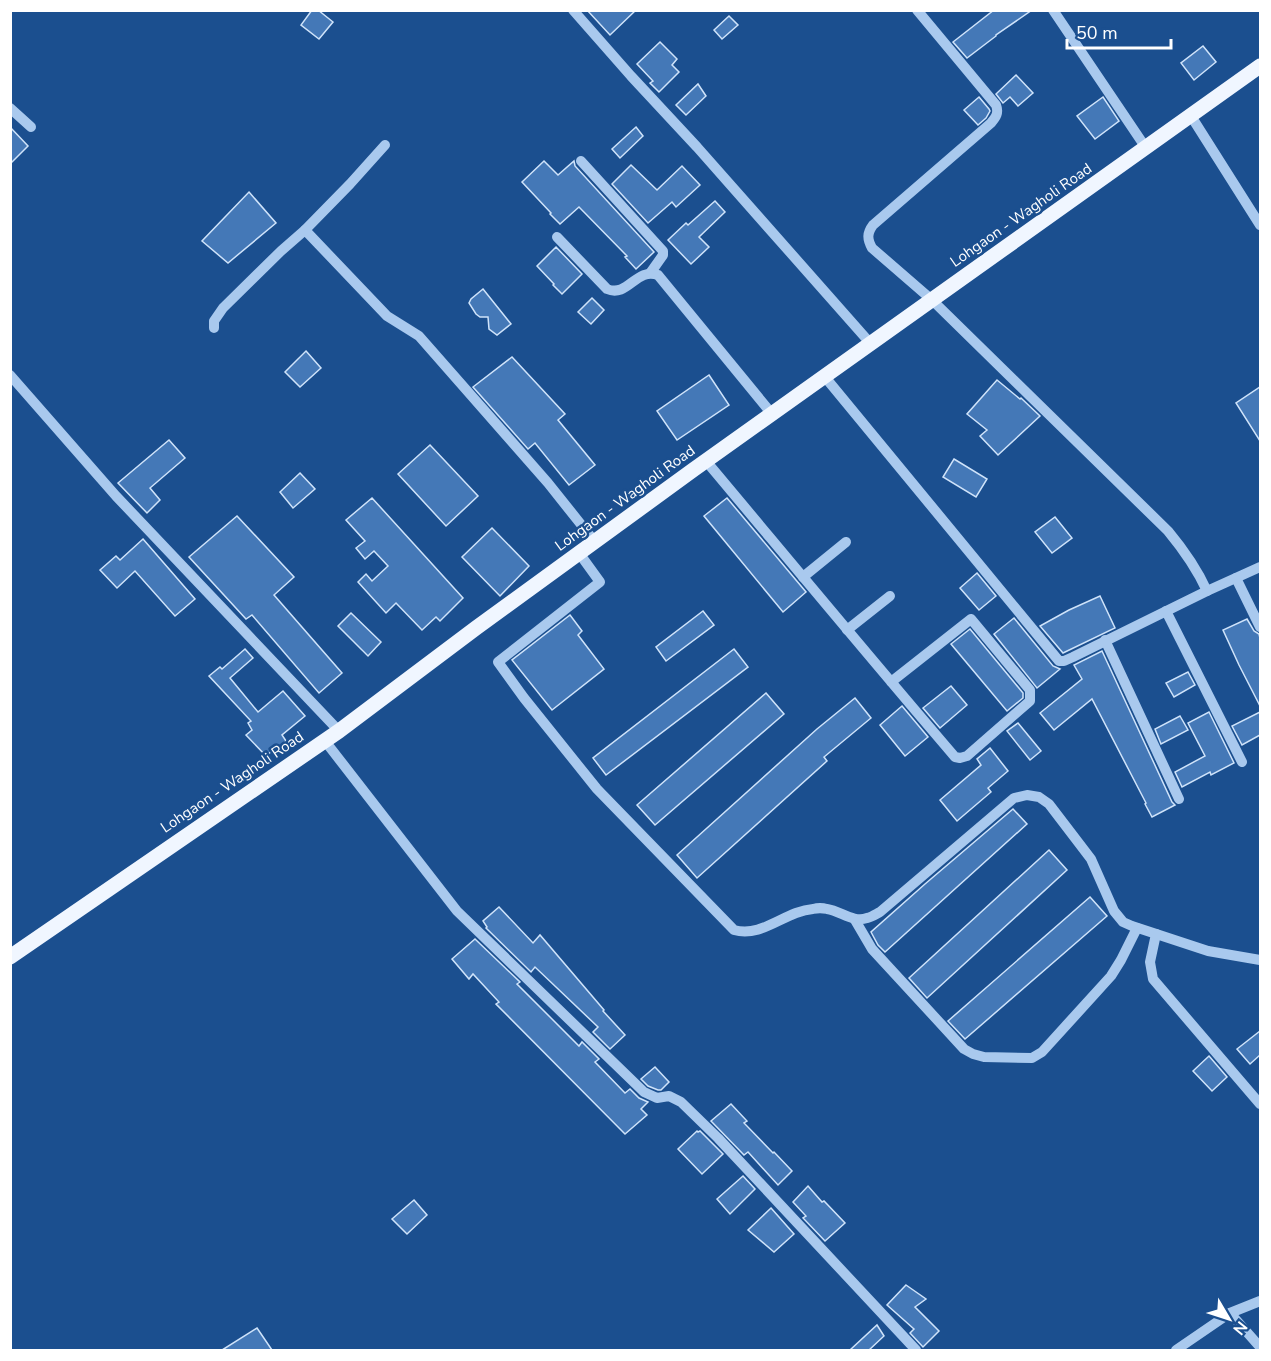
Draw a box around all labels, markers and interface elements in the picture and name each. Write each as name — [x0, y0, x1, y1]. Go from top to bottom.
scale bar — [1067, 12, 1170, 50]
text: 50 m — [1076, 21, 1118, 45]
street label: Lohgaon - Wagholi Road — [946, 158, 1096, 272]
street label: Lohgaon - Wagholi Road — [551, 440, 699, 556]
street label: Lohgaon - Wagholi Road — [157, 727, 307, 837]
north arrow — [1199, 1289, 1259, 1349]
text: N — [1228, 1316, 1252, 1339]

